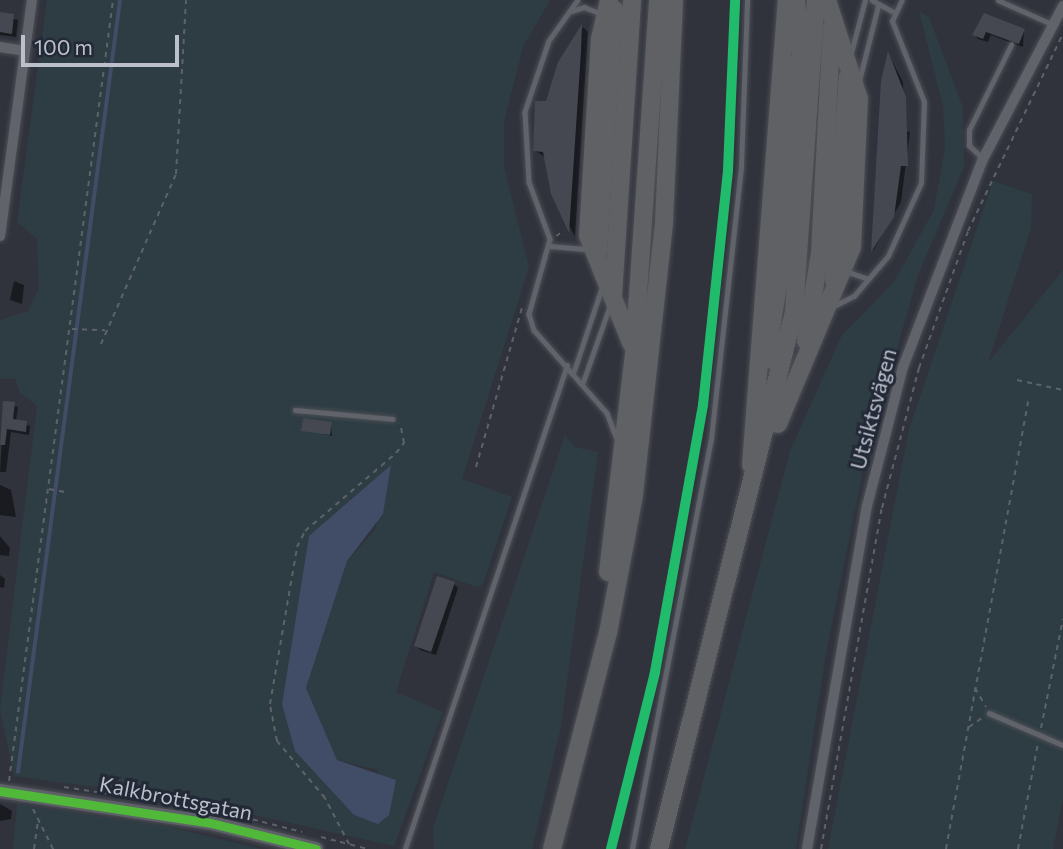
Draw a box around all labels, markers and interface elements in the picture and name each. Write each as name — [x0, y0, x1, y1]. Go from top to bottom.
scale bar — [24, 21, 182, 65]
text: 100 m — [34, 34, 93, 59]
street label: Utsiktsvägen — [845, 346, 901, 472]
street label: Kalkbrottsgatan — [97, 771, 255, 825]

